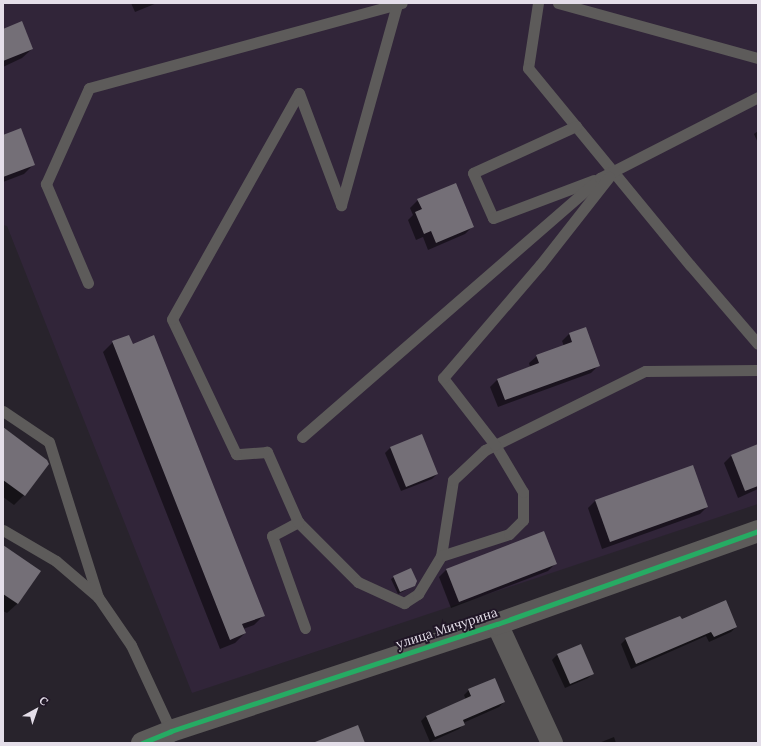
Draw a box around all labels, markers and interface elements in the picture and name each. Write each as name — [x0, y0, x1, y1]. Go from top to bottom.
street label: улица Мичурина — [394, 605, 500, 653]
north arrow — [16, 690, 56, 730]
text: С — [36, 693, 51, 709]

